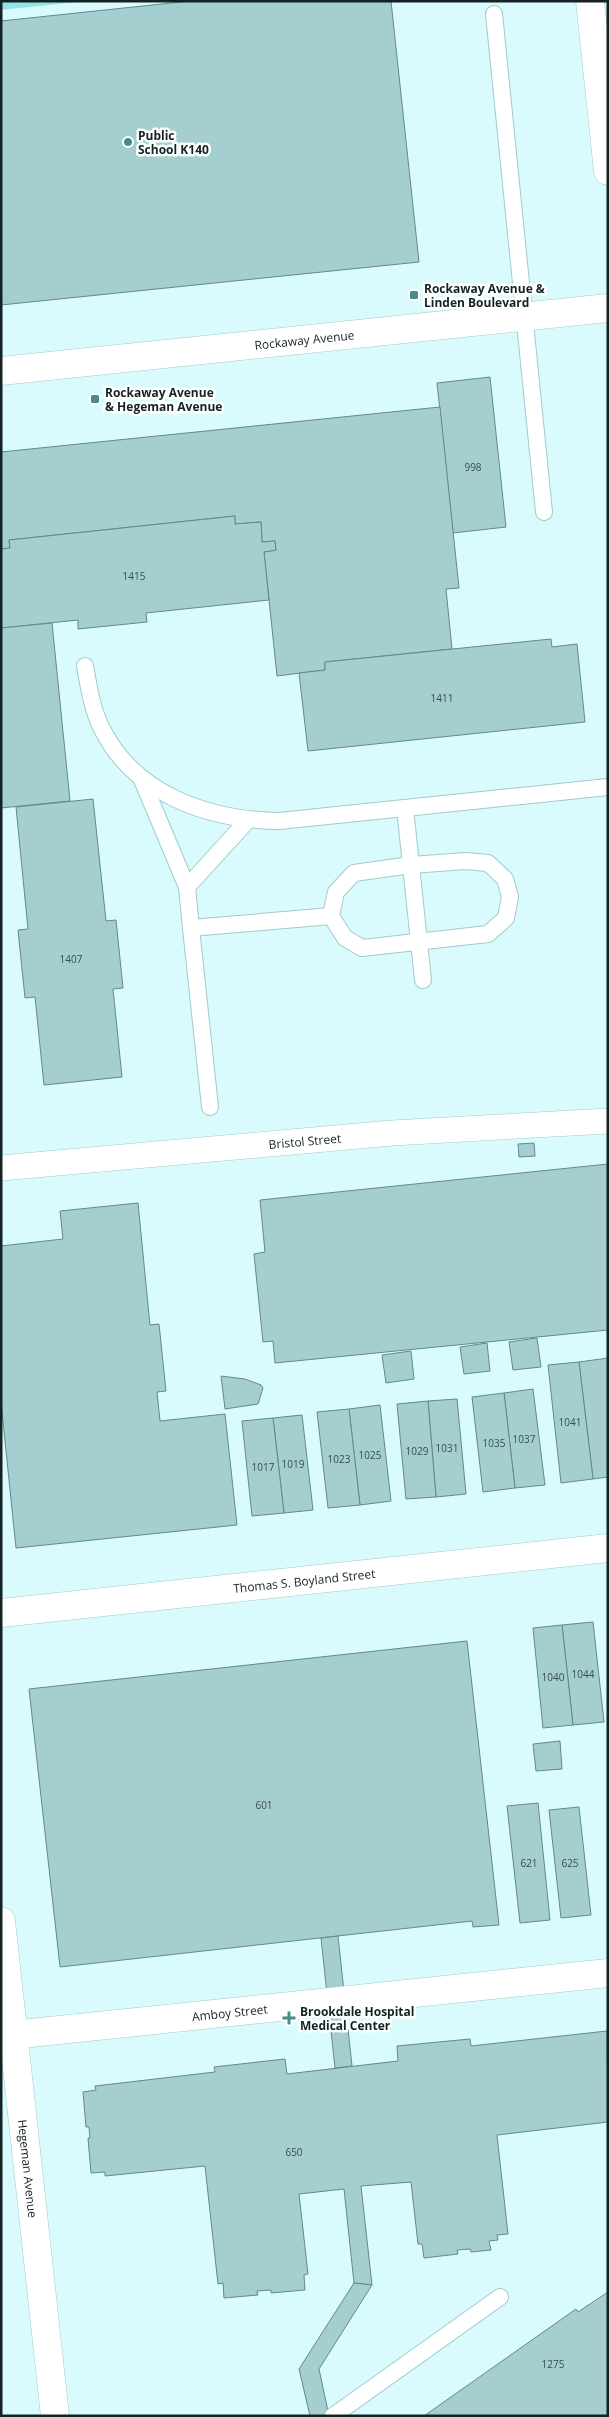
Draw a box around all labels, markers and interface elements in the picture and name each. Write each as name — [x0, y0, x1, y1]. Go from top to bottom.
place label: Public School K140 — [138, 127, 209, 158]
marker: Public School K140 — [122, 136, 134, 148]
place label: Rockaway Avenue & Linden Boulevard — [424, 280, 545, 311]
marker: Rockaway Avenue & Linden Boulevard — [408, 289, 420, 301]
street label: Rockaway Avenue — [254, 326, 355, 353]
place label: Rockaway Avenue & Hegeman Avenue — [105, 384, 222, 415]
marker: Rockaway Avenue & Hegeman Avenue — [89, 393, 101, 405]
house number: 998 — [464, 460, 482, 474]
house number: 1415 — [123, 569, 146, 583]
house number: 1411 — [431, 691, 453, 705]
house number: 1407 — [60, 952, 83, 966]
street label: Bristol Street — [268, 1129, 342, 1153]
house number: 1041 — [559, 1415, 581, 1429]
house number: 1037 — [513, 1432, 536, 1446]
house number: 1035 — [483, 1436, 506, 1450]
house number: 1031 — [436, 1441, 458, 1455]
house number: 1029 — [406, 1444, 429, 1458]
house number: 1025 — [359, 1448, 382, 1462]
house number: 1023 — [328, 1452, 351, 1466]
house number: 1019 — [282, 1457, 305, 1471]
house number: 1017 — [252, 1460, 275, 1474]
street label: Thomas S. Boyland Street — [232, 1564, 376, 1597]
house number: 1044 — [572, 1667, 595, 1681]
house number: 1040 — [542, 1670, 565, 1684]
house number: 601 — [255, 1798, 273, 1812]
house number: 621 — [520, 1856, 538, 1870]
house number: 625 — [561, 1856, 579, 1870]
street label: Amboy Street — [191, 2000, 268, 2025]
place label: Brookdale Hospital Medical Center — [300, 2003, 414, 2034]
marker: Brookdale Hospital Medical Center — [282, 2011, 296, 2025]
street label: Hegeman Avenue — [14, 2118, 42, 2219]
house number: 650 — [285, 2145, 303, 2159]
house number: 1275 — [542, 2357, 565, 2371]

